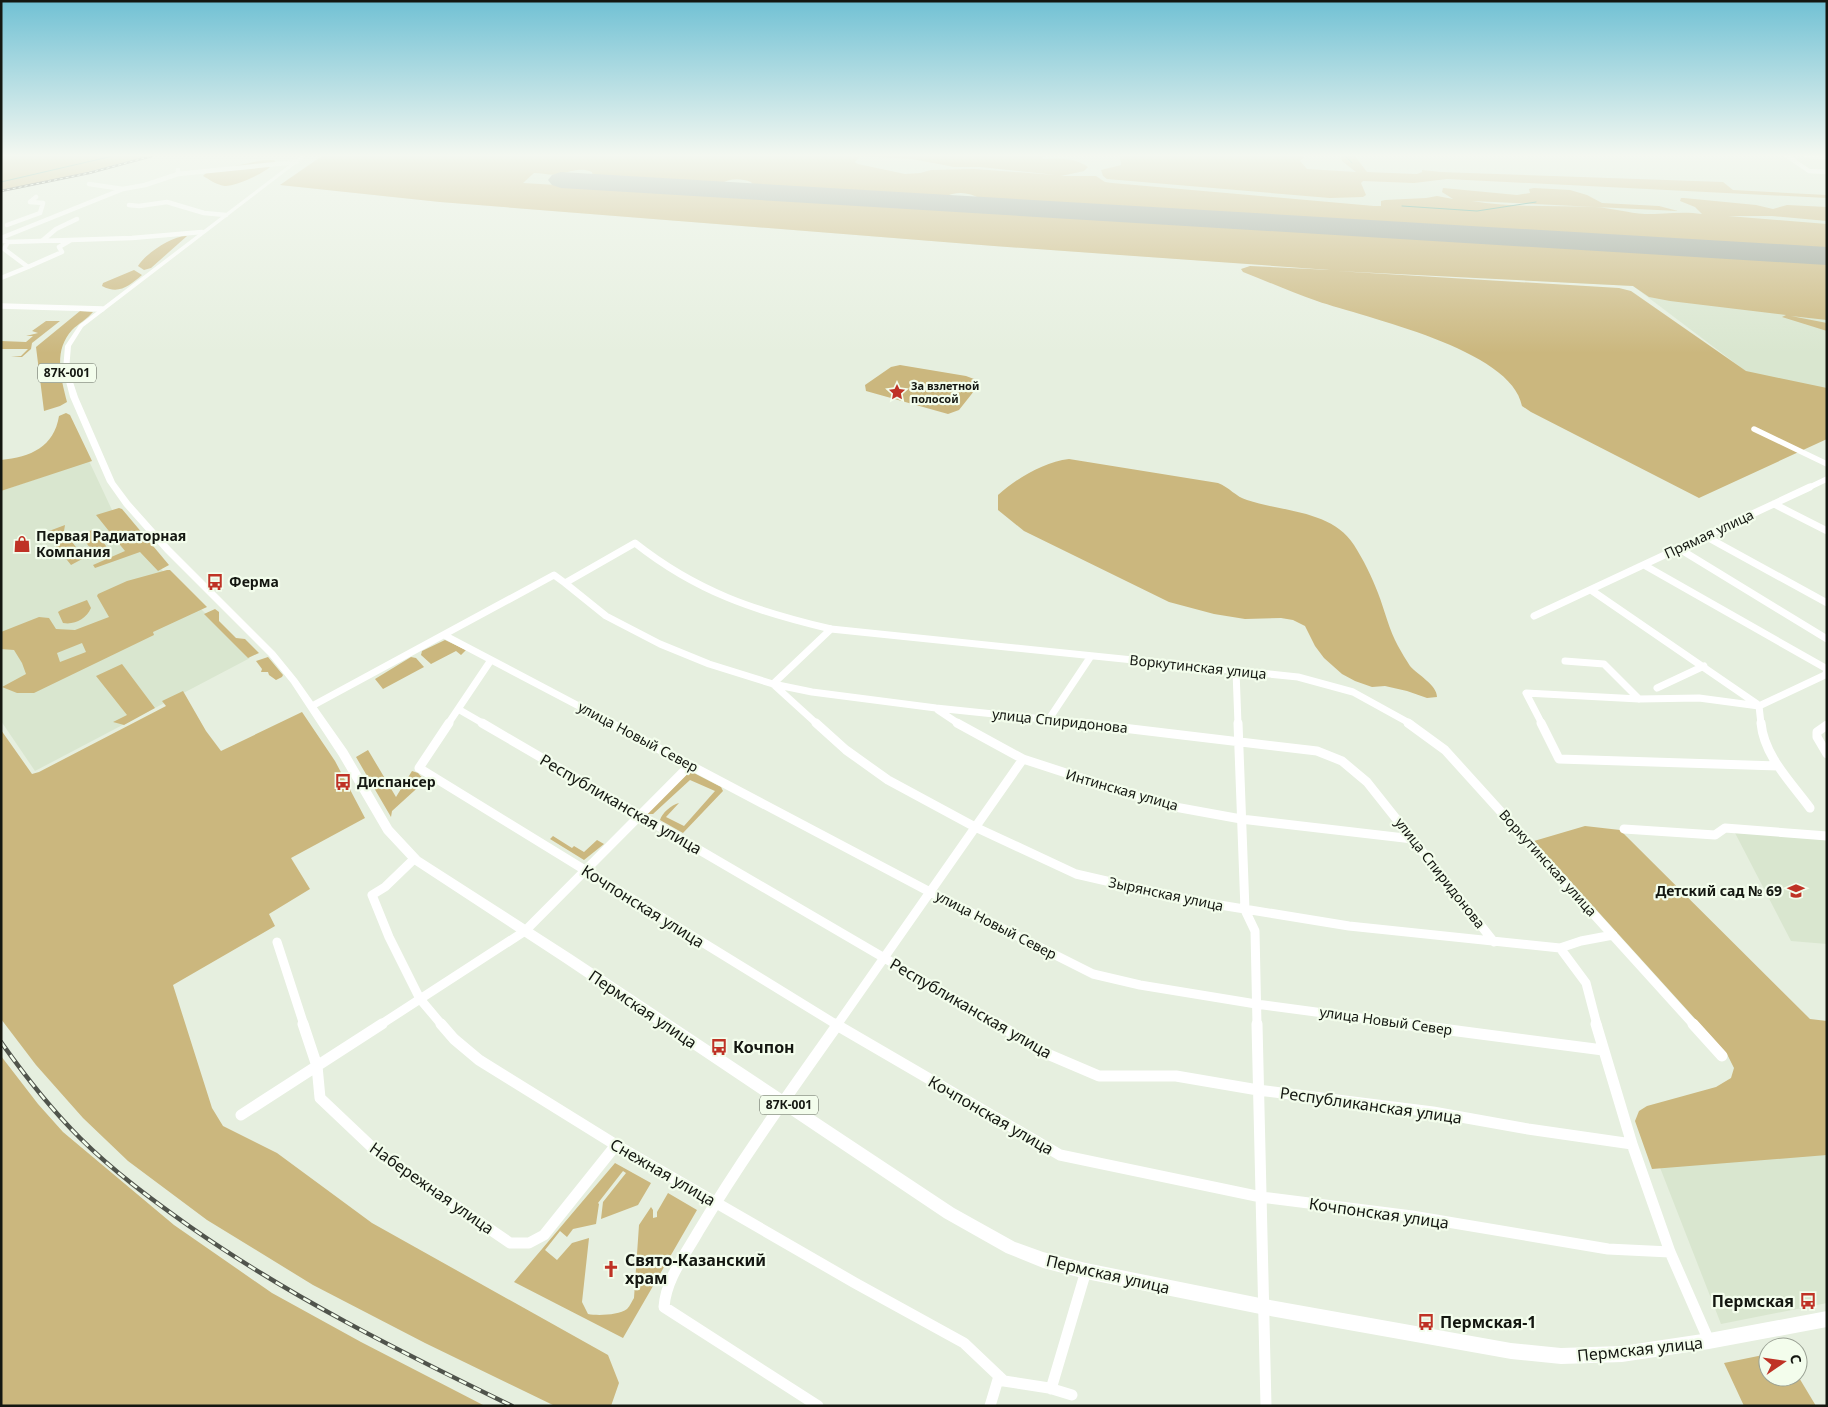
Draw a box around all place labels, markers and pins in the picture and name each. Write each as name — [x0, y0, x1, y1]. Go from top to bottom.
place label: За взлетной полосой — [911, 378, 979, 406]
place icon: За взлетной полосой — [887, 382, 907, 402]
place label: Первая Радиаторная Компания — [36, 526, 186, 561]
shop icon: Первая Радиаторная Компания — [12, 534, 32, 554]
bus stop icon: Ферма — [205, 572, 225, 592]
place label: Ферма — [229, 572, 279, 591]
bus stop icon: Диспансер — [333, 772, 353, 792]
place label: Диспансер — [357, 772, 436, 791]
place label: Детский сад № 69 — [1655, 881, 1782, 900]
school or university icon: Детский сад № 69 — [1786, 881, 1806, 901]
place label: Кочпон — [733, 1036, 795, 1058]
bus stop icon: Кочпон — [709, 1037, 729, 1057]
place label: Свято-Казанский храм — [625, 1249, 766, 1289]
church icon: Свято-Казанский храм — [601, 1259, 621, 1279]
place label: Пермская — [1712, 1290, 1794, 1312]
bus stop icon: Пермская — [1798, 1291, 1818, 1311]
place label: Пермская-1 — [1440, 1311, 1537, 1333]
bus stop icon: Пермская-1 — [1416, 1312, 1436, 1332]

